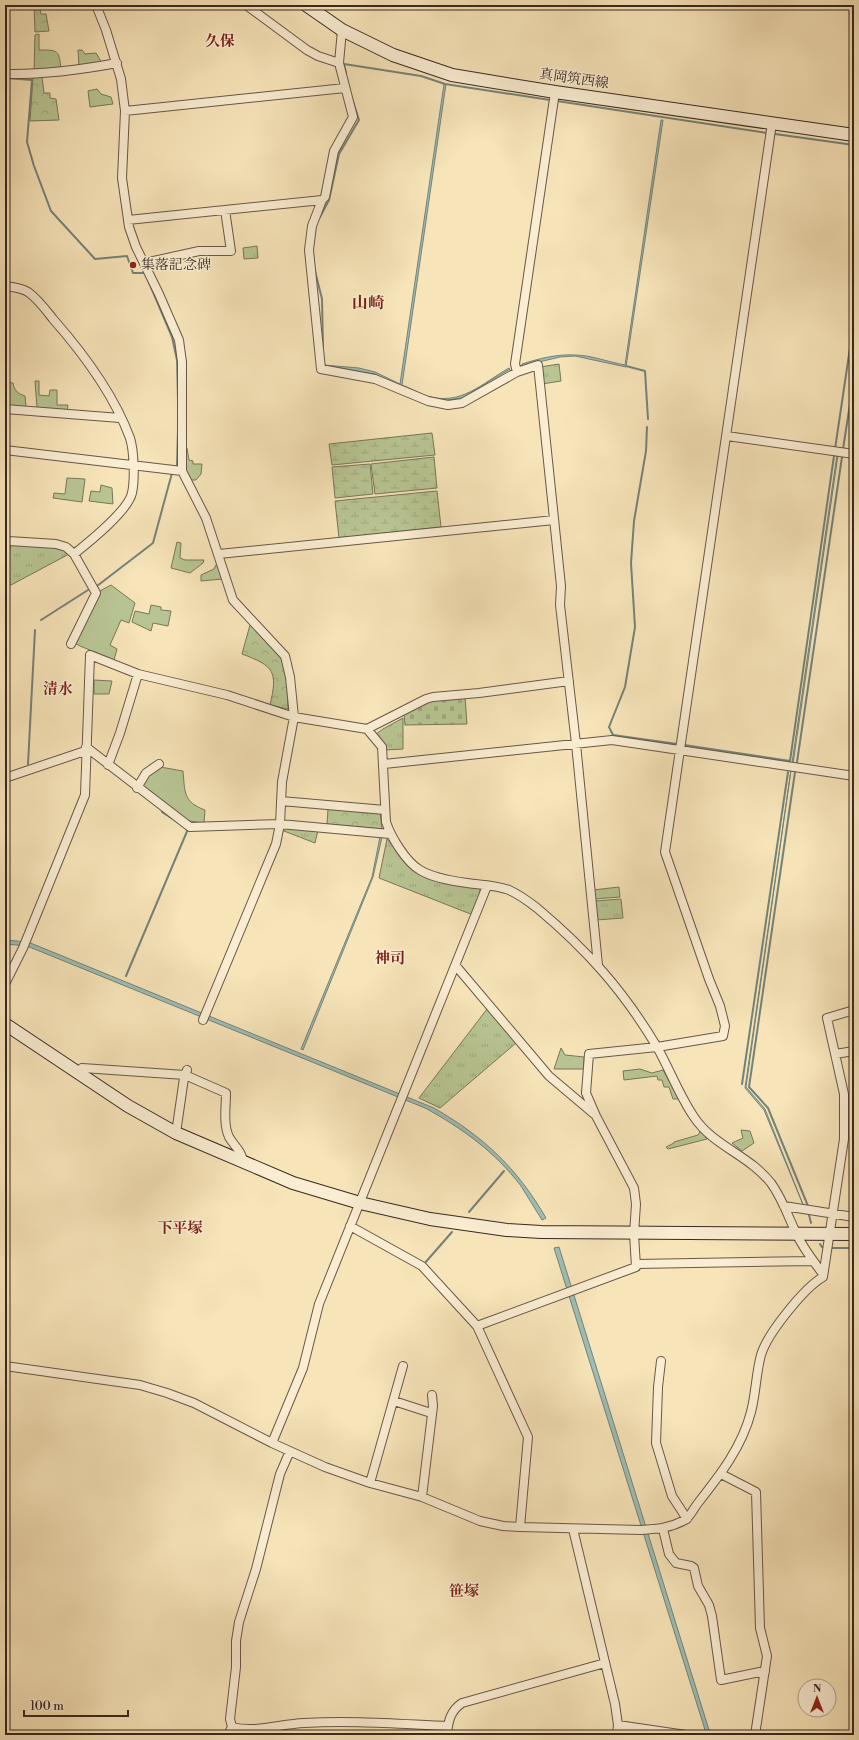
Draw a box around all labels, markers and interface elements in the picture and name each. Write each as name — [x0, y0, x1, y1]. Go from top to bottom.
district label: 久保 — [205, 32, 235, 51]
street label: 真岡筑西線 — [538, 65, 610, 93]
place label: 集落記念碑 — [141, 256, 211, 274]
marker: 集落記念碑 — [128, 260, 138, 270]
district label: 山崎 — [352, 293, 385, 313]
district label: 清水 — [43, 680, 73, 699]
district label: 神司 — [375, 949, 405, 968]
district label: 下平塚 — [157, 1219, 203, 1238]
district label: 笹塚 — [449, 1582, 479, 1601]
north arrow — [797, 1678, 837, 1718]
text: N — [813, 1682, 822, 1696]
scale bar — [24, 1692, 128, 1718]
text: 100 m — [30, 1699, 64, 1714]

